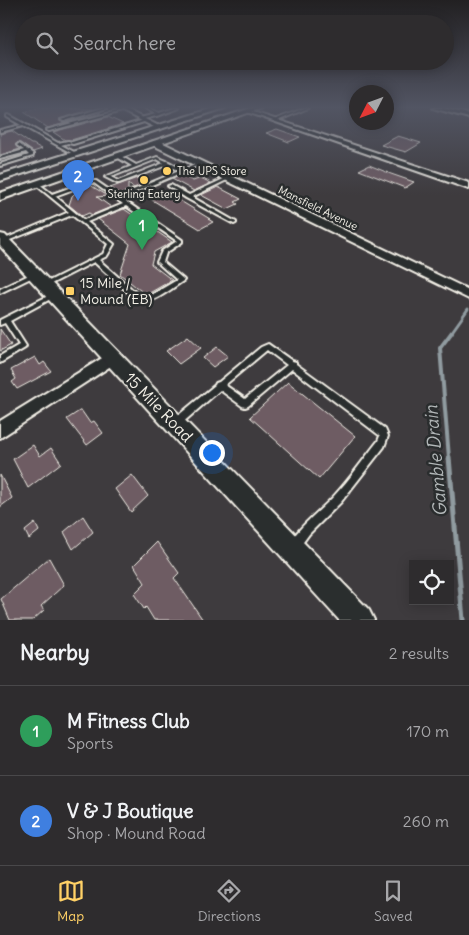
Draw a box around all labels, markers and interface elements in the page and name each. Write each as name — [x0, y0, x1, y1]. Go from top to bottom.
search box — [15, 15, 454, 70]
icon: search — [33, 29, 61, 57]
text: Search here — [73, 31, 176, 55]
north arrow — [349, 85, 394, 130]
pin: 2 — [62, 160, 94, 201]
place label: The UPS Store — [177, 164, 246, 178]
marker: The UPS Store — [161, 165, 173, 177]
marker: Sterling Eatery — [138, 174, 150, 186]
street label: Mansfield Avenue — [276, 183, 360, 233]
place label: Sterling Eatery — [108, 187, 180, 201]
pin: 1 — [126, 209, 158, 250]
place label: 15 Mile / Mound (EB) — [80, 274, 153, 308]
marker: 15 Mile / Mound (EB) — [64, 285, 76, 297]
street label: 15 Mile Road — [121, 368, 197, 446]
water label: Gamble Drain — [419, 404, 452, 518]
your location — [199, 440, 225, 466]
map controls — [409, 560, 454, 605]
button: locate — [409, 560, 454, 605]
text: Nearby — [20, 639, 90, 666]
text: 2 results — [389, 643, 449, 663]
text: M Fitness Club — [67, 709, 190, 733]
text: 1 — [33, 721, 39, 741]
text: 170 m — [406, 721, 449, 741]
text: Sports — [67, 733, 113, 753]
text: V & J Boutique — [67, 799, 194, 823]
text: 2 — [32, 811, 40, 831]
text: 260 m — [403, 811, 449, 831]
text: Shop · Mound Road — [67, 823, 206, 843]
tab: Map — [57, 877, 85, 925]
tab: Directions — [198, 877, 261, 925]
tab: Saved — [374, 877, 412, 925]

